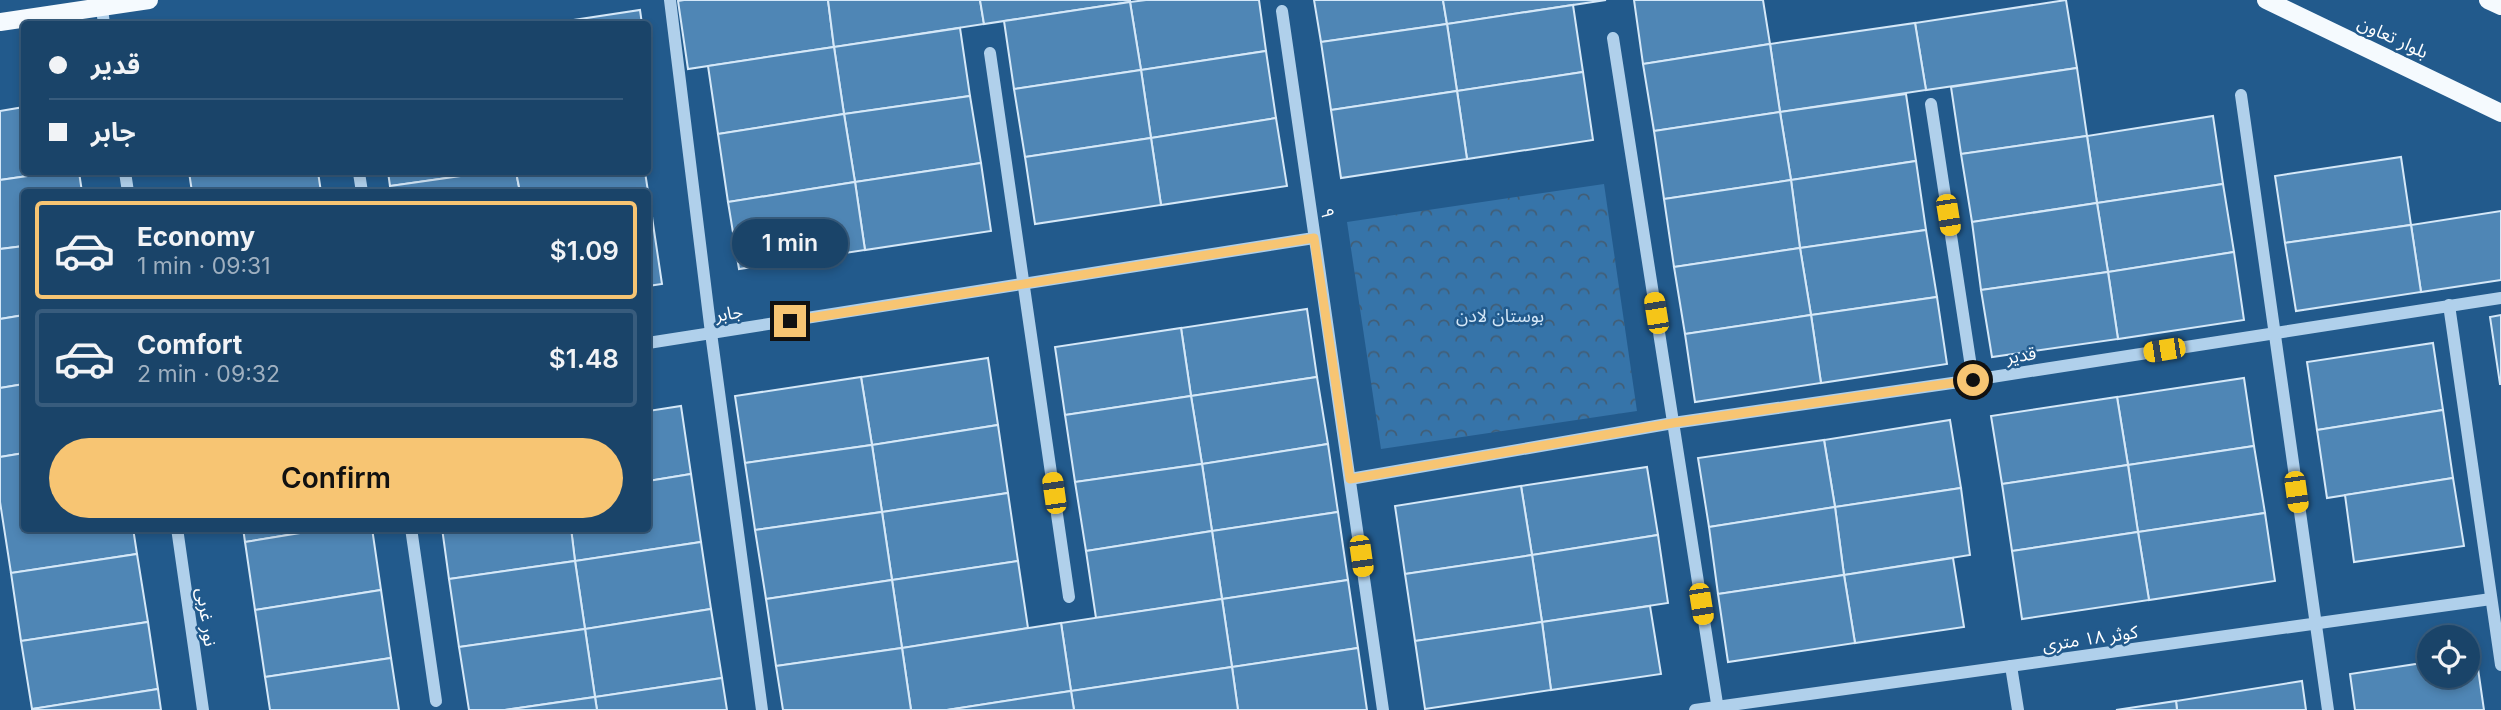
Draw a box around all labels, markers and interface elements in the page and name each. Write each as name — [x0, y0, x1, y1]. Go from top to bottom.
street label: بلوار تعاون — [2354, 12, 2431, 63]
text: قدیر — [91, 49, 140, 80]
text: جابر — [91, 116, 136, 147]
car — [1935, 193, 1962, 237]
street label: ۹ — [1317, 206, 1339, 220]
icon: car — [53, 219, 116, 282]
callout: 1 min — [732, 219, 848, 268]
text: Economy — [137, 221, 255, 252]
text: 1 min — [762, 229, 818, 257]
text: $1.09 — [550, 235, 619, 266]
text: 1 min · 09:31 — [137, 252, 271, 280]
car — [1643, 291, 1670, 335]
street label: جابر — [713, 300, 745, 327]
route end — [774, 305, 806, 337]
park label: بوستان لادن — [1456, 305, 1544, 327]
icon: car — [53, 327, 116, 390]
text: Comfort — [137, 329, 242, 360]
car — [2142, 336, 2187, 364]
street label: قدیر — [2003, 342, 2038, 369]
text: $1.48 — [549, 343, 619, 374]
text: 2 min · 09:32 — [137, 360, 280, 388]
route start — [1957, 364, 1989, 396]
button: Confirm — [49, 438, 623, 518]
car — [2283, 470, 2310, 514]
car — [1041, 471, 1068, 515]
car — [1348, 534, 1375, 578]
car — [1688, 582, 1715, 626]
street label: نور غربی — [192, 586, 221, 648]
street label: کوثر ۱۸ متری — [2041, 621, 2140, 656]
map controls — [2417, 625, 2480, 688]
button: locate — [2417, 625, 2480, 688]

